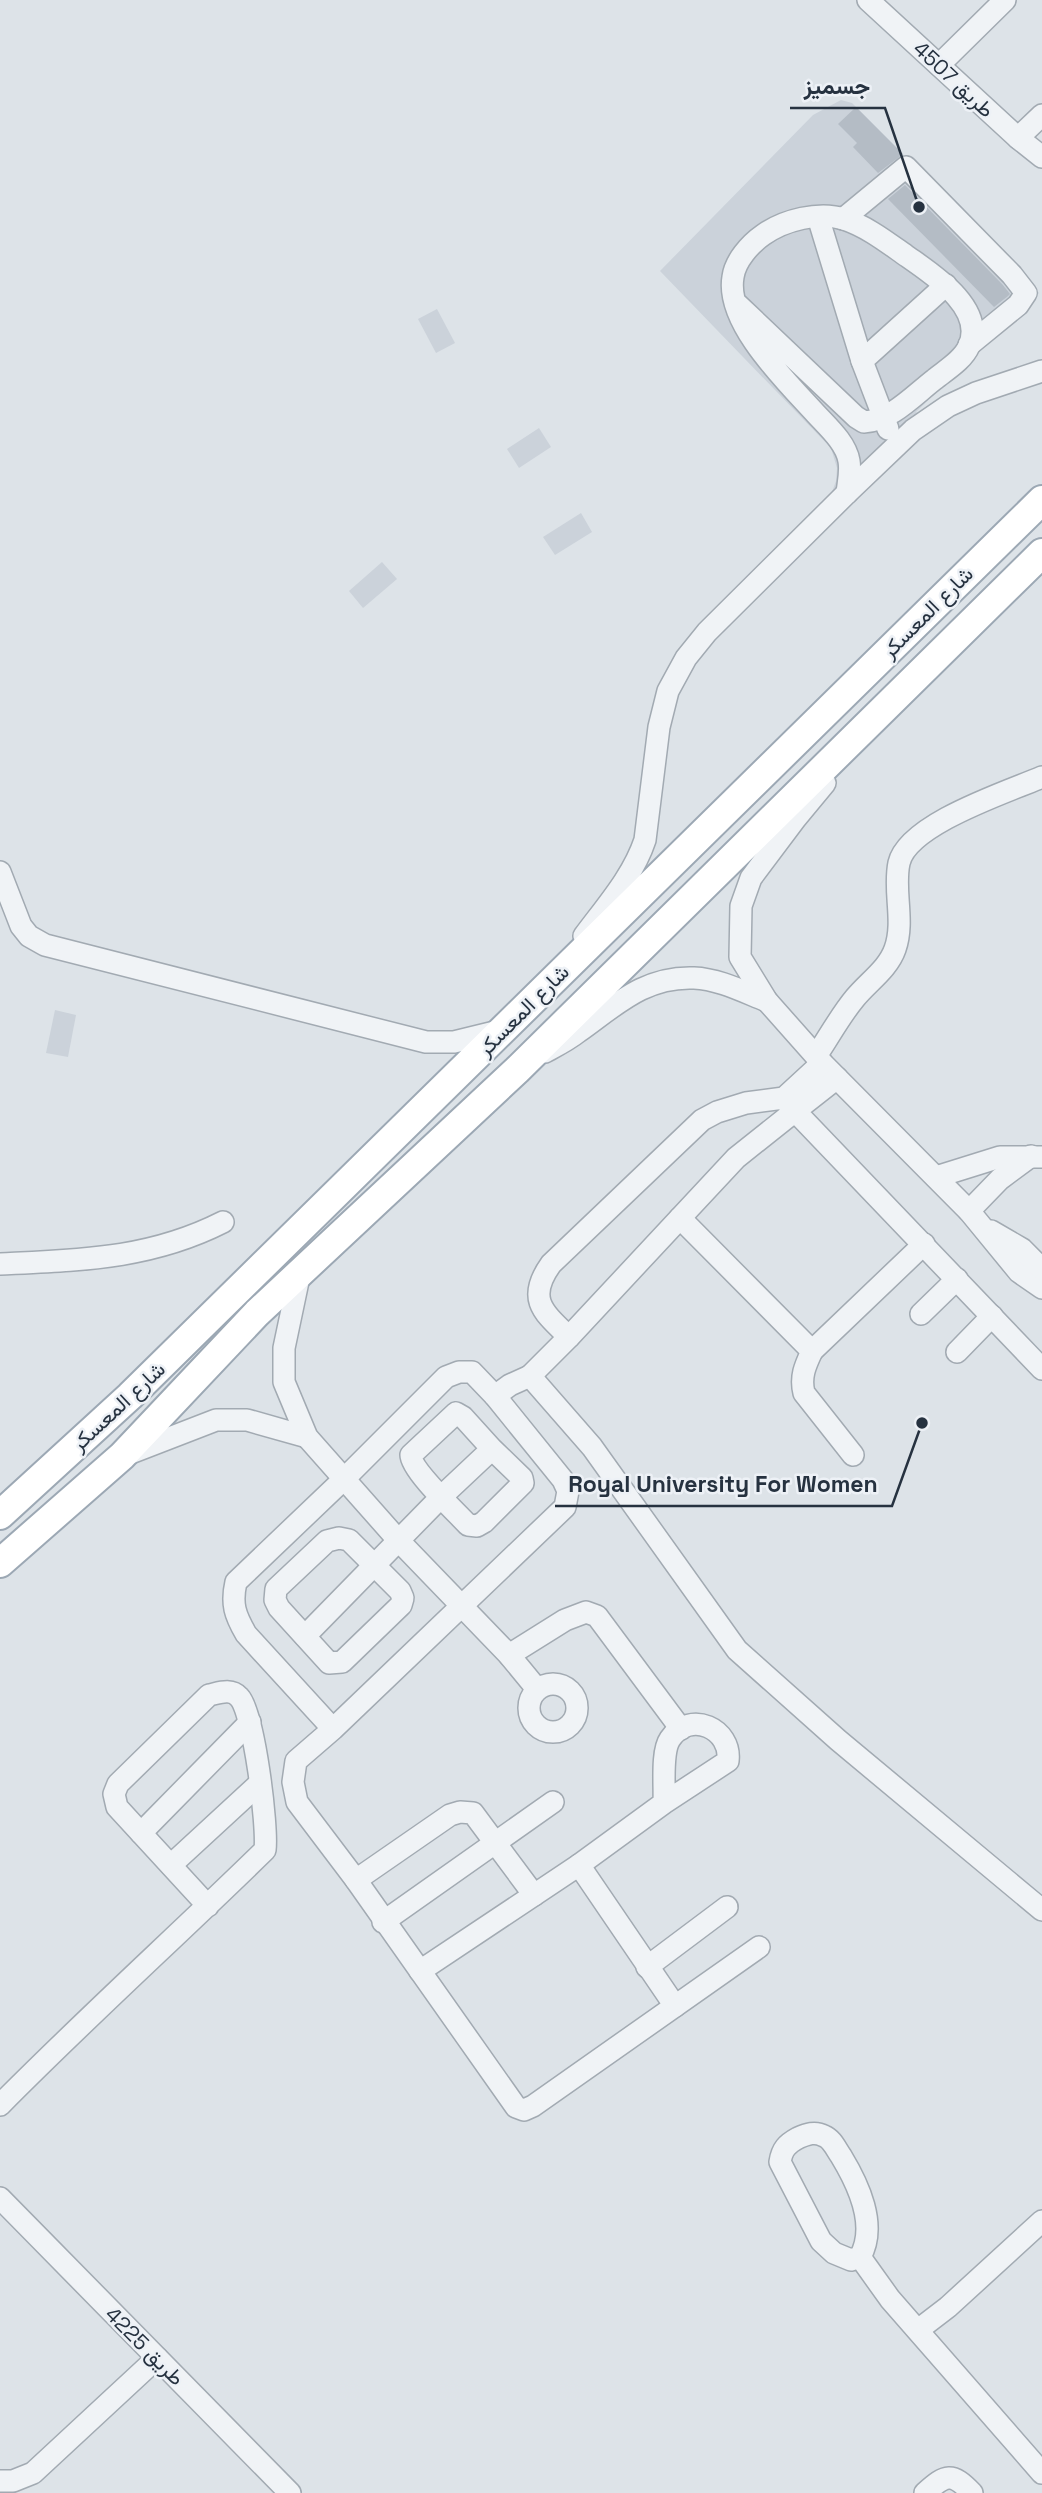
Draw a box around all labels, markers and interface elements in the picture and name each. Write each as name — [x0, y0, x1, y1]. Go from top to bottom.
street label: طريق 4507 — [908, 35, 1000, 123]
callout: جسميز — [790, 64, 885, 108]
text: جسميز — [803, 71, 870, 101]
street label: شارع المعسكر — [875, 560, 979, 665]
street label: شارع المعسكر — [471, 958, 575, 1063]
street label: شارع المعسكر — [64, 1355, 171, 1458]
callout: Royal University For Women — [555, 1462, 892, 1506]
text: Royal University For Women — [568, 1469, 878, 1499]
street label: طريق 4225 — [100, 2301, 190, 2391]

